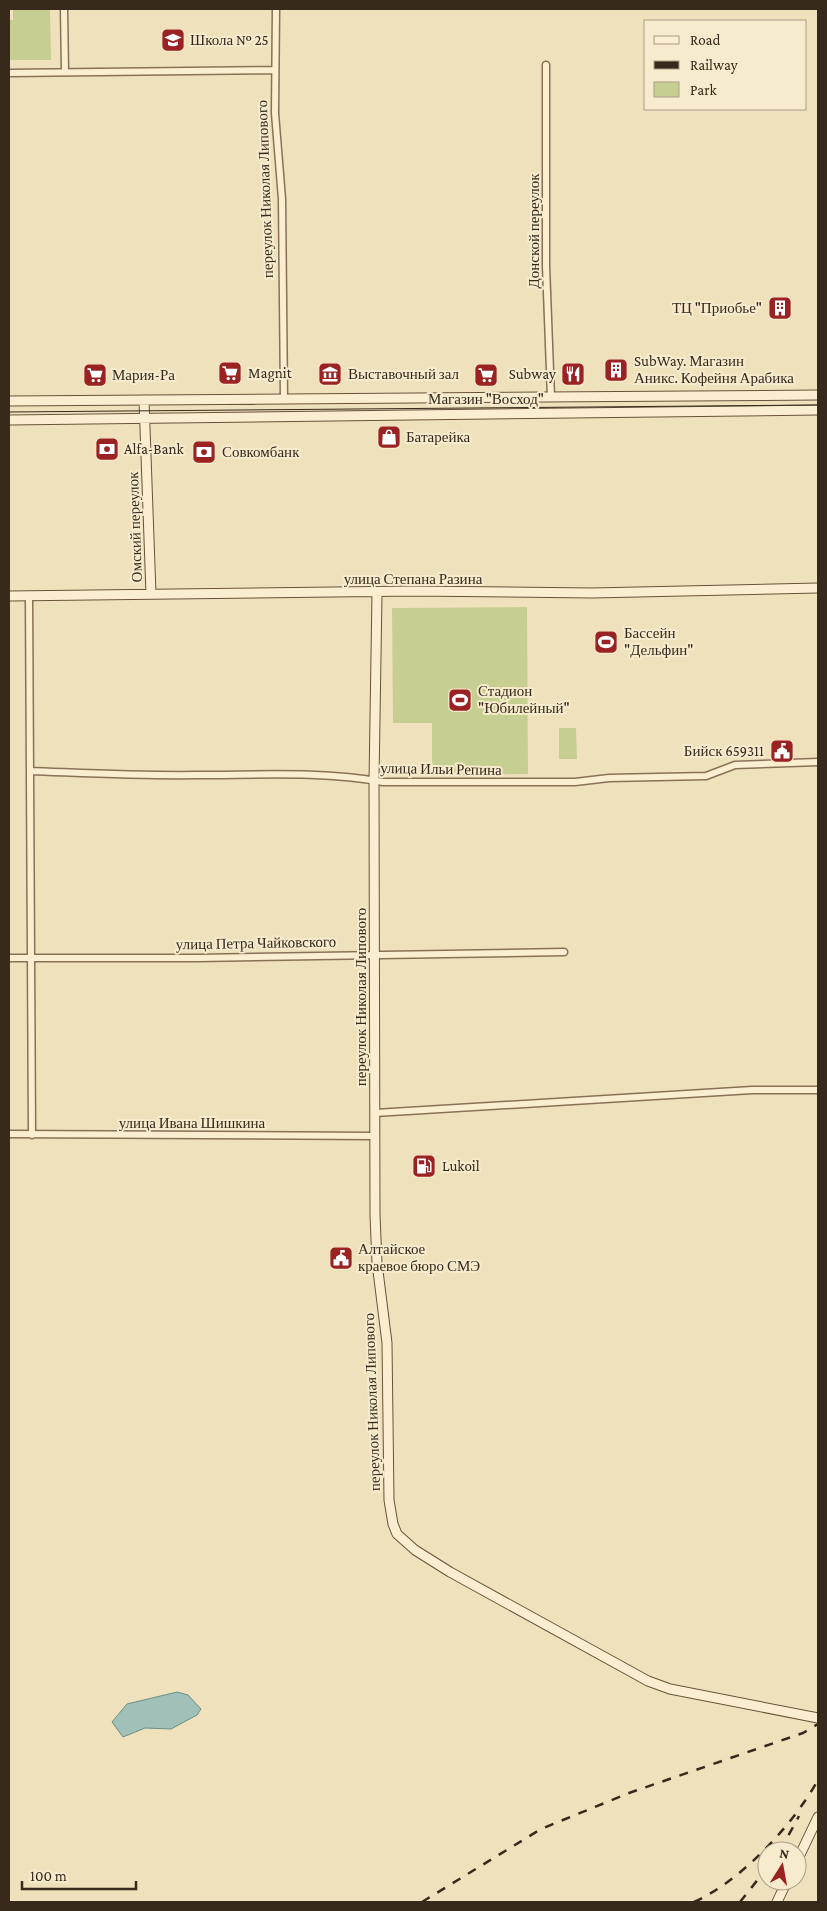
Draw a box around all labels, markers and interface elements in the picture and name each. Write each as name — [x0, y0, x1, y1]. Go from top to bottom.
legend — [644, 20, 807, 110]
school or university icon: Школа № 25 — [160, 27, 186, 53]
place label: Школа № 25 — [190, 32, 269, 48]
text: Road — [690, 32, 721, 48]
text: Railway — [690, 57, 738, 74]
text: Park — [690, 82, 717, 98]
street label: переулок Николая Липового — [254, 100, 276, 278]
street label: Донской переулок — [526, 173, 542, 288]
building icon: ТЦ "Приобье" — [767, 295, 793, 321]
place label: ТЦ "Приобье" — [672, 300, 762, 316]
place label: SubWay. Магазин Аникс. Кофейня Арабика — [634, 353, 794, 386]
building icon: SubWay. Магазин Аникс. Кофейня Арабика — [603, 357, 629, 383]
supermarket icon: Magnit — [217, 360, 243, 386]
museum icon: Выставочный зал — [317, 361, 343, 387]
restaurant icon: Subway — [560, 361, 586, 387]
supermarket icon: Мария-Ра — [82, 362, 108, 388]
supermarket icon: Магазин "Восход" — [473, 362, 499, 388]
place label: Magnit — [248, 365, 293, 382]
place label: Выставочный зал — [348, 366, 459, 382]
place label: Subway — [509, 366, 556, 383]
place label: Мария-Ра — [112, 367, 175, 383]
place label: Магазин "Восход" — [428, 391, 544, 407]
shop icon: Батарейка — [376, 424, 402, 450]
place label: Батарейка — [406, 429, 471, 445]
bank icon: Alfa-Bank — [94, 436, 120, 462]
bank icon: Совкомбанк — [191, 439, 217, 465]
place label: Alfa-Bank — [124, 441, 185, 457]
place label: Совкомбанк — [222, 444, 300, 460]
street label: Омский переулок — [125, 471, 145, 583]
street label: улица Степана Разина — [344, 571, 483, 587]
place label: Бассейн "Дельфин" — [624, 625, 693, 658]
sports icon: Бассейн "Дельфин" — [593, 629, 619, 655]
place label: Стадион "Юбилейный" — [478, 683, 570, 716]
sports icon: Стадион "Юбилейный" — [447, 687, 473, 713]
public building icon: Бийск 659311 — [769, 738, 795, 764]
place label: Бийск 659311 — [684, 743, 764, 759]
street label: улица Ильи Репина — [380, 760, 502, 778]
street label: переулок Николая Липового — [353, 908, 369, 1086]
street label: улица Петра Чайковского — [176, 934, 336, 952]
street label: улица Ивана Шишкина — [119, 1115, 266, 1131]
fuel station icon: Lukoil — [411, 1153, 437, 1179]
place label: Lukoil — [442, 1158, 480, 1174]
place label: Алтайское краевое бюро СМЭ — [358, 1241, 480, 1274]
public building icon: Алтайское краевое бюро СМЭ — [328, 1245, 354, 1271]
street label: переулок Николая Липового — [361, 1313, 383, 1491]
north arrow — [757, 1841, 807, 1891]
text: N — [778, 1844, 791, 1862]
scale bar — [22, 1858, 136, 1890]
text: 100 m — [30, 1868, 67, 1884]

